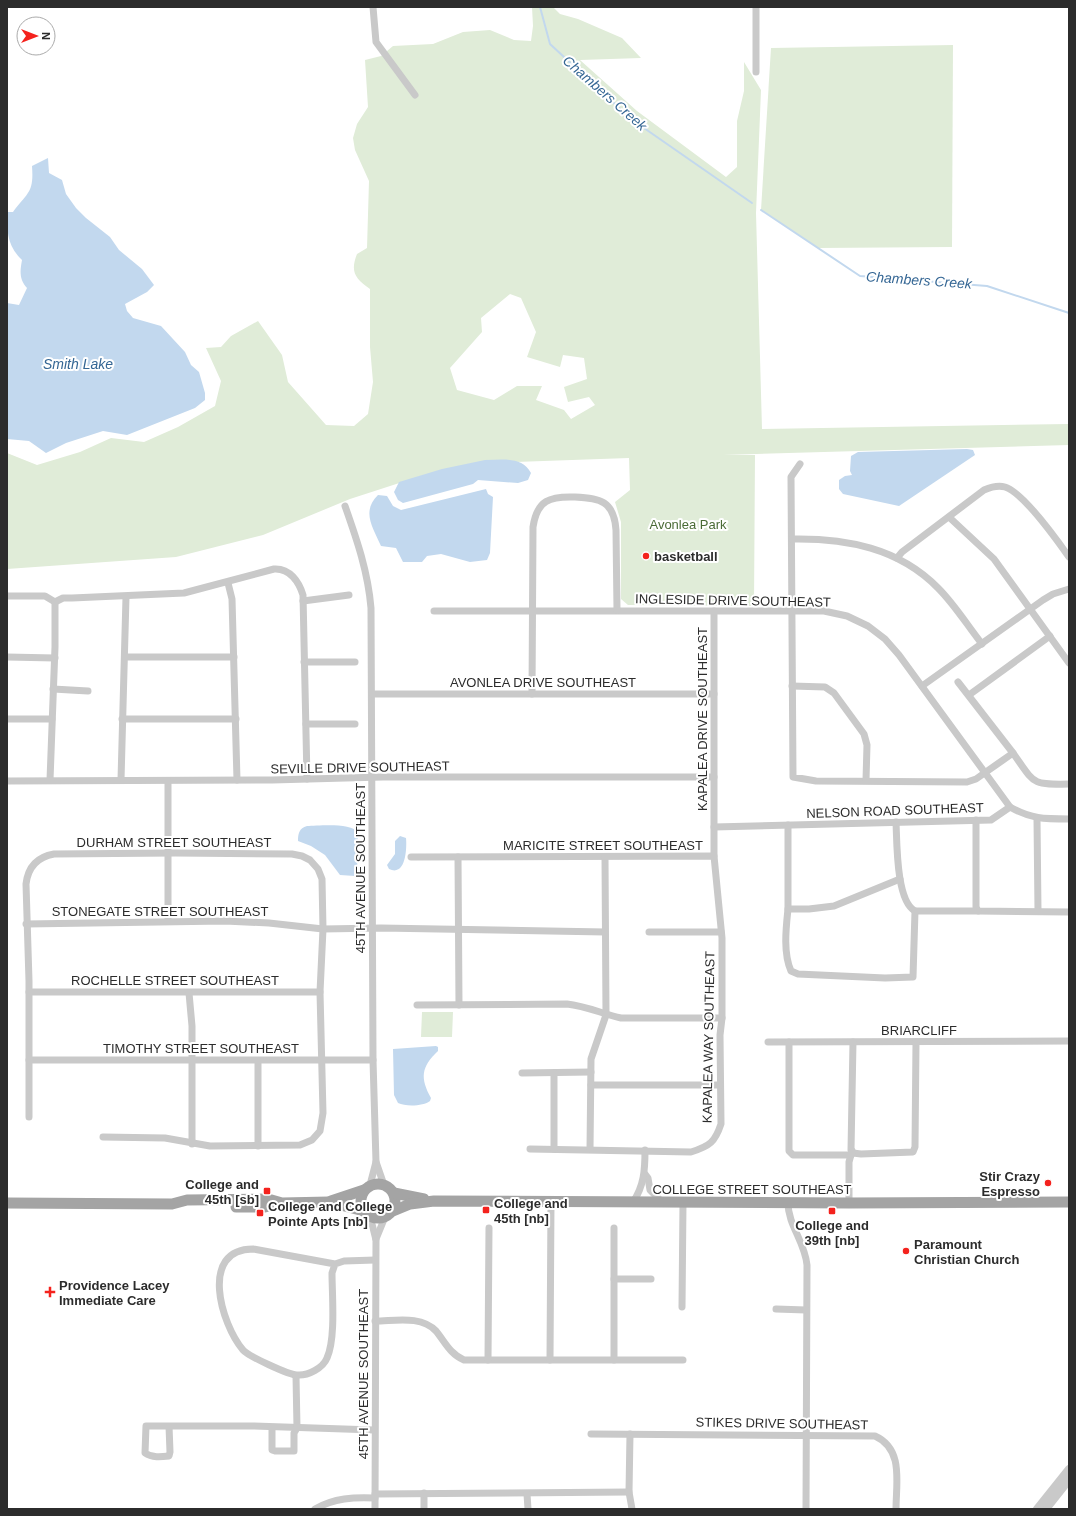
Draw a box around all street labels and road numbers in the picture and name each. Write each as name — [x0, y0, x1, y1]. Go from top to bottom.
street label: INGLESIDE DRIVE SOUTHEAST — [635, 591, 831, 610]
street label: KAPALEA DRIVE SOUTHEAST — [695, 627, 710, 811]
street label: AVONLEA DRIVE SOUTHEAST — [450, 675, 636, 690]
street label: SEVILLE DRIVE SOUTHEAST — [270, 758, 450, 777]
street label: 45TH AVENUE SOUTHEAST — [353, 783, 368, 953]
street label: NELSON ROAD SOUTHEAST — [806, 800, 984, 821]
street label: DURHAM STREET SOUTHEAST — [77, 835, 271, 850]
street label: MARICITE STREET SOUTHEAST — [503, 838, 703, 853]
street label: STONEGATE STREET SOUTHEAST — [52, 904, 268, 919]
street label: KAPALEA WAY SOUTHEAST — [699, 951, 718, 1123]
street label: ROCHELLE STREET SOUTHEAST — [71, 973, 279, 988]
street label: BRIARCLIFF — [881, 1023, 957, 1038]
street label: TIMOTHY STREET SOUTHEAST — [103, 1041, 299, 1056]
street label: COLLEGE STREET SOUTHEAST — [652, 1182, 852, 1197]
street label: 45TH AVENUE SOUTHEAST — [356, 1289, 371, 1459]
street label: STIKES DRIVE SOUTHEAST — [696, 1414, 868, 1433]

